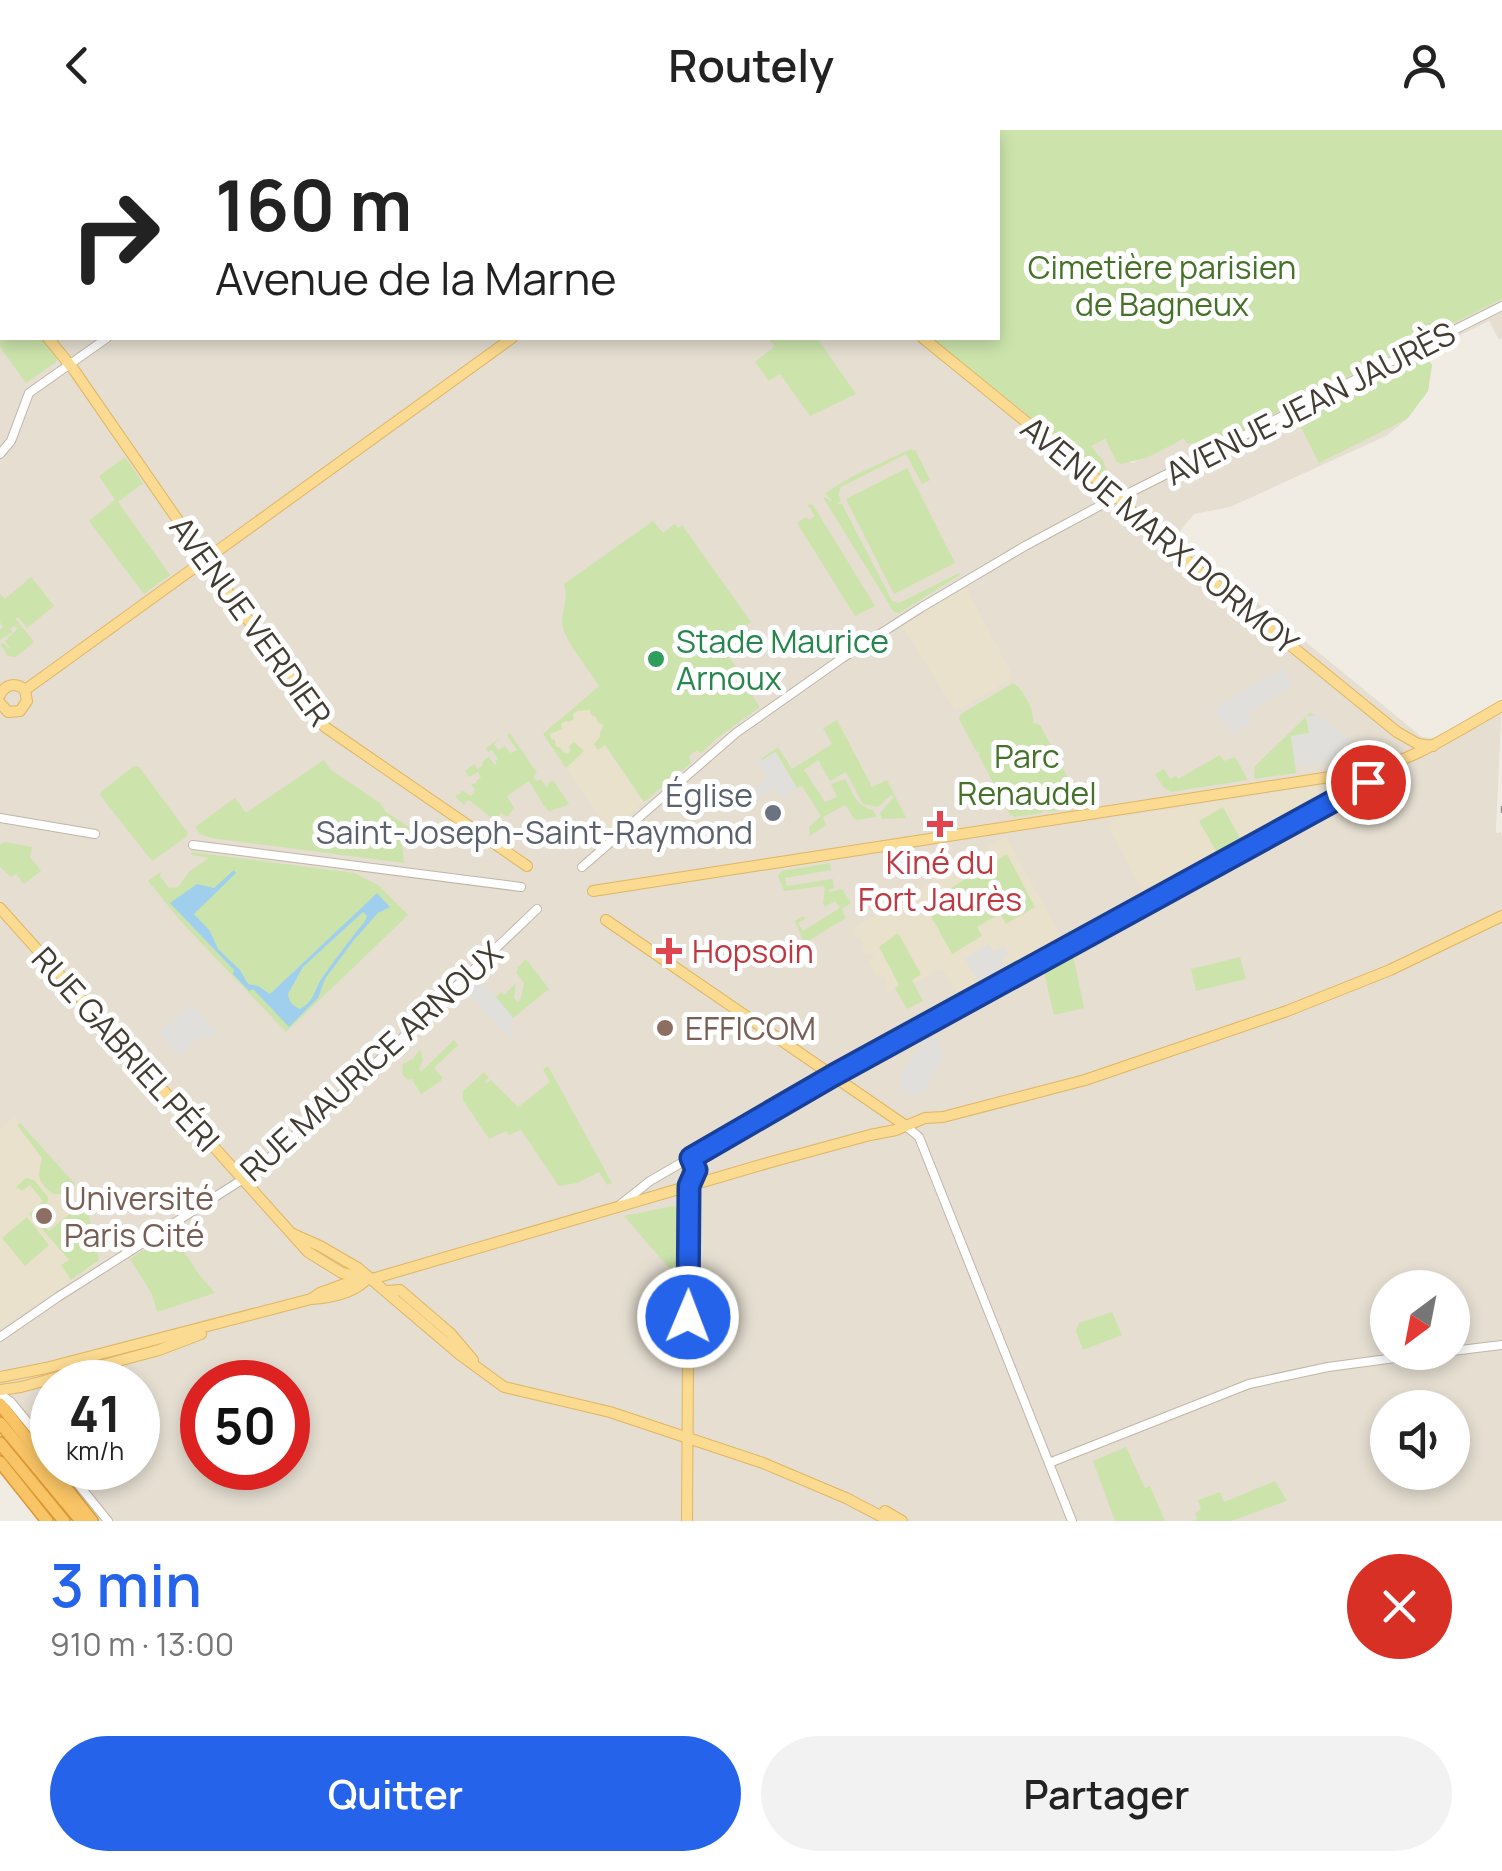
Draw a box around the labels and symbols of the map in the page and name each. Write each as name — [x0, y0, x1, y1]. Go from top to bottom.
park label: Cimetière parisien de Bagneux — [1028, 245, 1296, 326]
street label: AVENUE JEAN JAURÈS — [1158, 311, 1462, 495]
street label: AVENUE MARX DORMOY — [1012, 406, 1308, 664]
street label: AVENUE VERDIER — [160, 507, 342, 735]
place label: Stade Maurice Arnoux — [676, 619, 889, 700]
marker: Stade Maurice Arnoux — [645, 648, 667, 670]
park label: Parc Renaudel — [957, 734, 1097, 815]
pin — [1326, 740, 1411, 825]
place label: Église Saint-Joseph-Saint-Raymond — [316, 773, 753, 854]
marker: Église Saint-Joseph-Saint-Raymond — [762, 802, 784, 824]
marker: Kiné du Fort Jaurès — [927, 811, 953, 837]
place label: Kiné du Fort Jaurès — [858, 840, 1022, 921]
place label: Hopsoin — [692, 929, 814, 973]
street label: RUE MAURICE ARNOUX — [230, 931, 512, 1191]
street label: RUE GABRIEL PÉRI — [22, 937, 230, 1161]
marker: Hopsoin — [656, 938, 682, 964]
place label: EFFICOM — [685, 1006, 816, 1050]
marker: EFFICOM — [654, 1017, 676, 1039]
place label: Université Paris Cité — [64, 1176, 214, 1257]
marker: Université Paris Cité — [33, 1205, 55, 1227]
position arrow — [636, 1265, 740, 1369]
north arrow — [1370, 1270, 1470, 1370]
speed limit sign: 50 — [180, 1360, 310, 1490]

